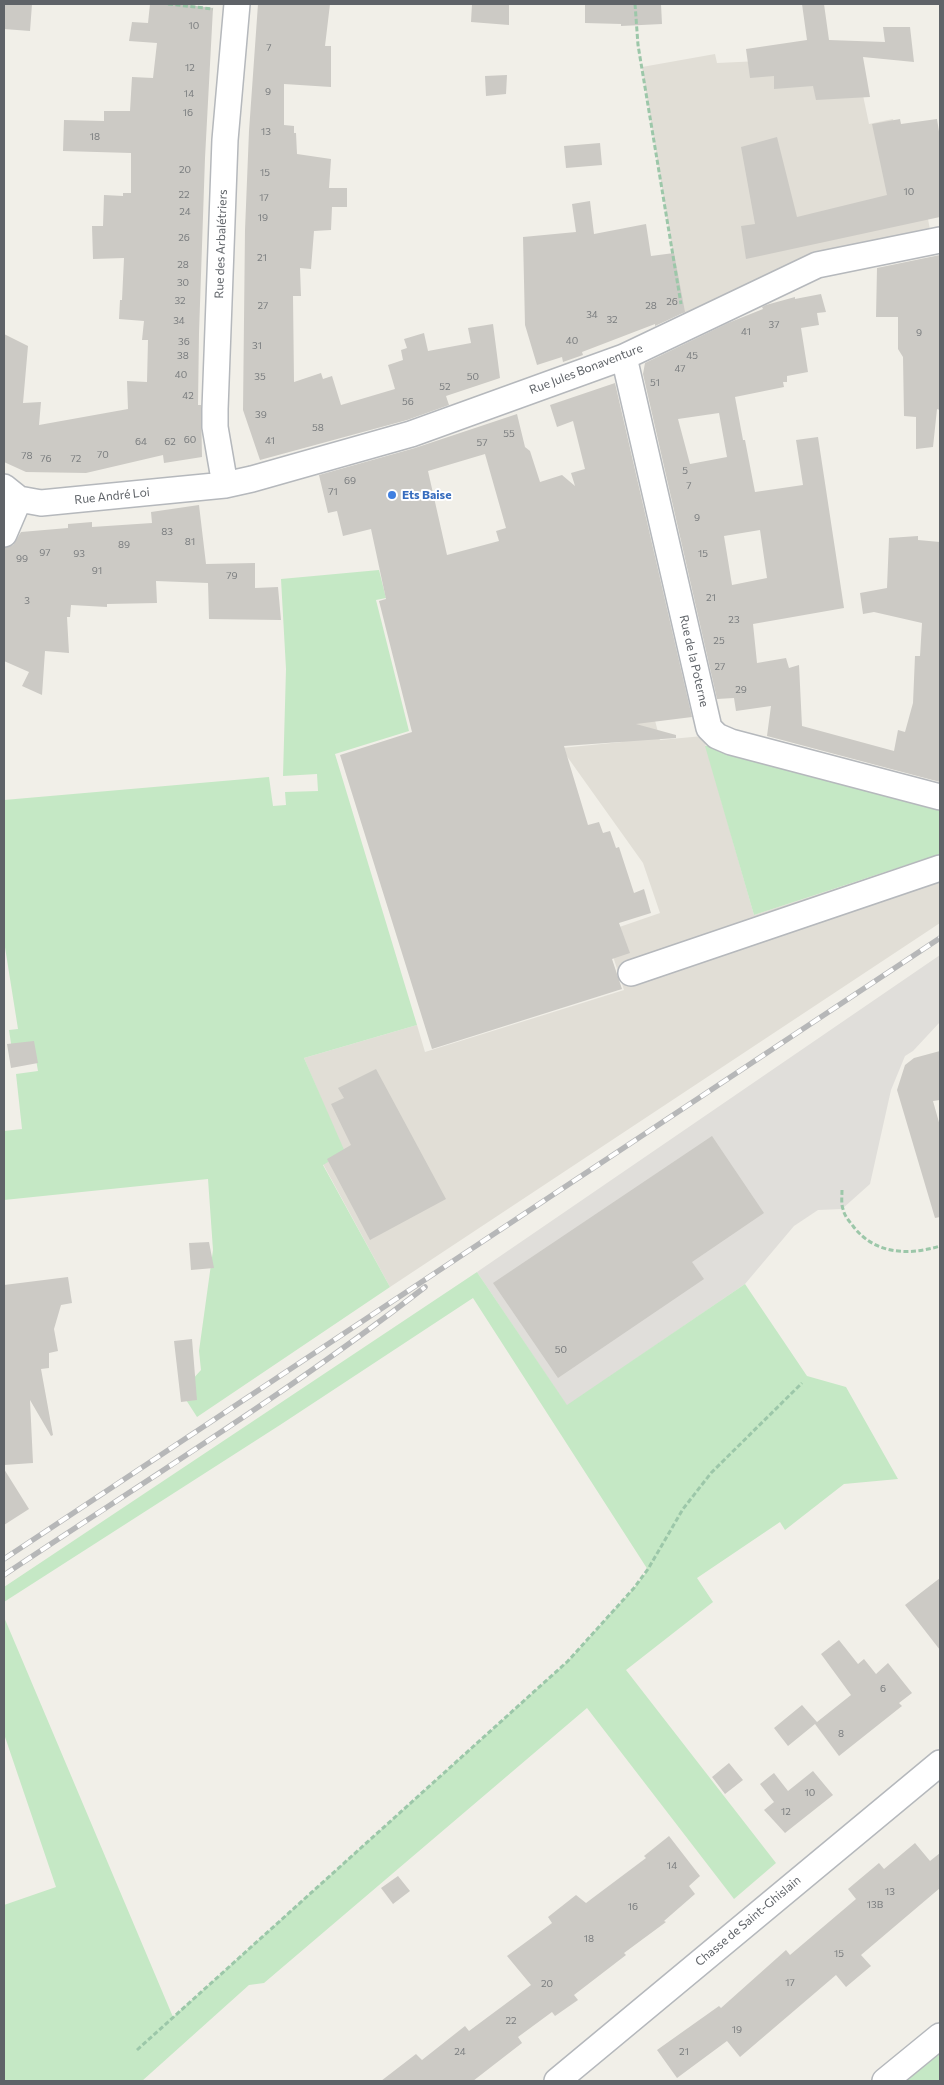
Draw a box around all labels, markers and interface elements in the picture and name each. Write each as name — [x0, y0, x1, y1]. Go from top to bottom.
house number: 10 — [189, 20, 199, 32]
house number: 7 — [266, 42, 272, 54]
house number: 12 — [185, 62, 195, 74]
house number: 9 — [265, 86, 271, 98]
house number: 14 — [184, 88, 194, 100]
house number: 16 — [183, 107, 193, 119]
house number: 13 — [261, 126, 271, 138]
house number: 18 — [90, 131, 100, 143]
house number: 20 — [179, 164, 191, 176]
house number: 15 — [260, 167, 270, 179]
house number: 10 — [904, 186, 914, 198]
house number: 22 — [178, 189, 190, 201]
street label: Rue des Arbalétriers — [212, 189, 230, 299]
house number: 17 — [259, 192, 269, 204]
house number: 24 — [179, 206, 191, 218]
house number: 19 — [258, 212, 268, 224]
house number: 26 — [178, 232, 190, 244]
house number: 21 — [257, 252, 267, 264]
house number: 28 — [177, 259, 189, 271]
house number: 30 — [177, 277, 189, 289]
house number: 32 — [174, 295, 186, 307]
house number: 26 — [666, 296, 678, 308]
house number: 27 — [258, 300, 268, 312]
house number: 28 — [645, 300, 657, 312]
house number: 34 — [586, 309, 598, 321]
house number: 32 — [606, 314, 618, 326]
house number: 34 — [173, 315, 185, 327]
house number: 37 — [769, 319, 779, 331]
house number: 41 — [741, 326, 751, 338]
house number: 9 — [916, 327, 922, 339]
house number: 40 — [566, 335, 578, 347]
house number: 36 — [178, 336, 190, 348]
house number: 31 — [252, 340, 262, 352]
street label: Rue Jules Bonaventure — [527, 341, 645, 397]
house number: 38 — [177, 350, 189, 362]
house number: 45 — [686, 350, 698, 362]
house number: 47 — [674, 363, 686, 375]
house number: 40 — [175, 369, 187, 381]
house number: 35 — [254, 371, 266, 383]
house number: 50 — [467, 371, 479, 383]
house number: 51 — [650, 377, 660, 389]
house number: 52 — [439, 381, 451, 393]
house number: 42 — [182, 390, 194, 402]
house number: 56 — [402, 396, 414, 408]
house number: 39 — [255, 409, 267, 421]
house number: 58 — [312, 422, 324, 434]
house number: 55 — [503, 428, 515, 440]
house number: 60 — [184, 434, 196, 446]
house number: 41 — [265, 435, 275, 447]
house number: 64 — [135, 436, 147, 448]
house number: 62 — [164, 436, 176, 448]
house number: 57 — [476, 437, 488, 449]
house number: 70 — [97, 449, 109, 461]
house number: 78 — [21, 450, 33, 462]
house number: 76 — [40, 453, 52, 465]
house number: 72 — [71, 453, 81, 465]
house number: 5 — [682, 465, 688, 477]
house number: 69 — [344, 475, 356, 487]
house number: 7 — [686, 480, 692, 492]
street label: Rue André Loi — [74, 485, 150, 507]
house number: 71 — [328, 486, 338, 498]
place label: Ets Baise — [402, 488, 452, 502]
marker: Ets Baise — [386, 489, 398, 501]
house number: 9 — [694, 512, 700, 524]
house number: 83 — [161, 526, 173, 538]
house number: 81 — [185, 536, 195, 548]
house number: 89 — [118, 539, 130, 551]
house number: 97 — [39, 547, 51, 559]
house number: 93 — [73, 548, 85, 560]
house number: 15 — [698, 548, 708, 560]
house number: 99 — [16, 553, 28, 565]
house number: 91 — [92, 565, 102, 577]
house number: 79 — [226, 570, 238, 582]
house number: 21 — [706, 592, 716, 604]
house number: 3 — [24, 595, 30, 607]
street label: Rue de la Poterne — [676, 614, 712, 708]
house number: 23 — [728, 614, 740, 626]
house number: 25 — [713, 635, 725, 647]
house number: 27 — [715, 661, 725, 673]
house number: 29 — [735, 684, 747, 696]
house number: 50 — [555, 1344, 567, 1356]
house number: 6 — [880, 1683, 886, 1695]
house number: 8 — [838, 1728, 844, 1740]
house number: 10 — [805, 1787, 815, 1799]
house number: 12 — [781, 1806, 791, 1818]
house number: 14 — [667, 1860, 677, 1872]
street label: Chasse de Saint-Ghislain — [692, 1873, 804, 1969]
house number: 13 — [885, 1886, 895, 1898]
house number: 13B — [867, 1899, 883, 1911]
house number: 16 — [628, 1901, 638, 1913]
house number: 18 — [584, 1933, 594, 1945]
house number: 15 — [834, 1948, 844, 1960]
house number: 17 — [785, 1977, 795, 1989]
house number: 20 — [541, 1978, 553, 1990]
house number: 22 — [505, 2015, 517, 2027]
house number: 19 — [732, 2024, 742, 2036]
house number: 24 — [454, 2046, 466, 2058]
house number: 21 — [679, 2046, 689, 2058]

